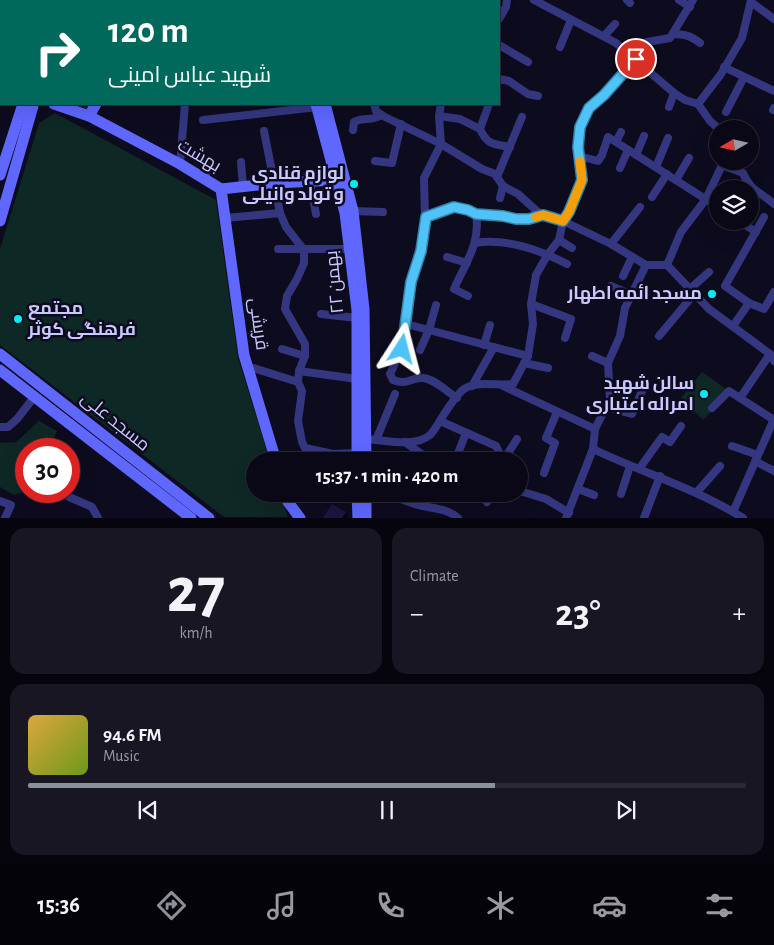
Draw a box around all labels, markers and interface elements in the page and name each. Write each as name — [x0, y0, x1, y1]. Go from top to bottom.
text: 120 m — [108, 14, 189, 49]
icon: right — [25, 20, 90, 85]
pin — [615, 38, 657, 80]
icon: arrive — [622, 45, 650, 73]
text: شهید عباس امینی — [108, 64, 271, 86]
north arrow — [709, 120, 759, 170]
map controls — [709, 120, 759, 230]
street label: بهشت — [174, 136, 224, 176]
place label: لوازم قنادی و تولد وانیلی — [242, 165, 344, 205]
marker: لوازم قنادی و تولد وانیلی — [348, 178, 360, 190]
button: layers — [709, 180, 759, 230]
street label: ۲۲ بهمن — [323, 249, 348, 314]
place label: مسجد ائمه اطهار — [567, 283, 702, 304]
marker: مسجد ائمه اطهار — [706, 288, 718, 300]
street label: قریشی — [244, 297, 272, 351]
place label: مجتمع فرهنگی کوثر — [27, 300, 136, 340]
marker: مجتمع فرهنگی کوثر — [12, 313, 24, 325]
position arrow — [375, 322, 427, 374]
place label: سالن شهید امراله اعتباری — [586, 374, 694, 415]
marker: سالن شهید امراله اعتباری — [698, 388, 710, 400]
street label: مسجد علی — [77, 389, 153, 456]
speed limit sign: 30 — [15, 438, 80, 503]
text: 15:37 · 1 min · 420 m — [316, 467, 458, 486]
text: 27 — [167, 559, 225, 624]
text: Climate — [410, 568, 459, 584]
text: 23° — [555, 595, 601, 633]
text: − — [410, 600, 423, 628]
text: + — [733, 600, 746, 628]
text: km/h — [179, 625, 213, 641]
text: 94.6 FM — [103, 726, 162, 745]
text: Music — [103, 748, 139, 764]
icon: previous — [134, 796, 162, 824]
icon: pause — [373, 796, 401, 824]
icon: next — [612, 796, 640, 824]
icon: directions — [154, 888, 189, 923]
icon: music — [264, 888, 299, 923]
icon: phone — [373, 888, 408, 923]
icon: climate — [483, 888, 518, 923]
icon: car — [592, 888, 627, 923]
icon: filters — [702, 888, 737, 923]
text: 15:36 — [37, 894, 80, 916]

